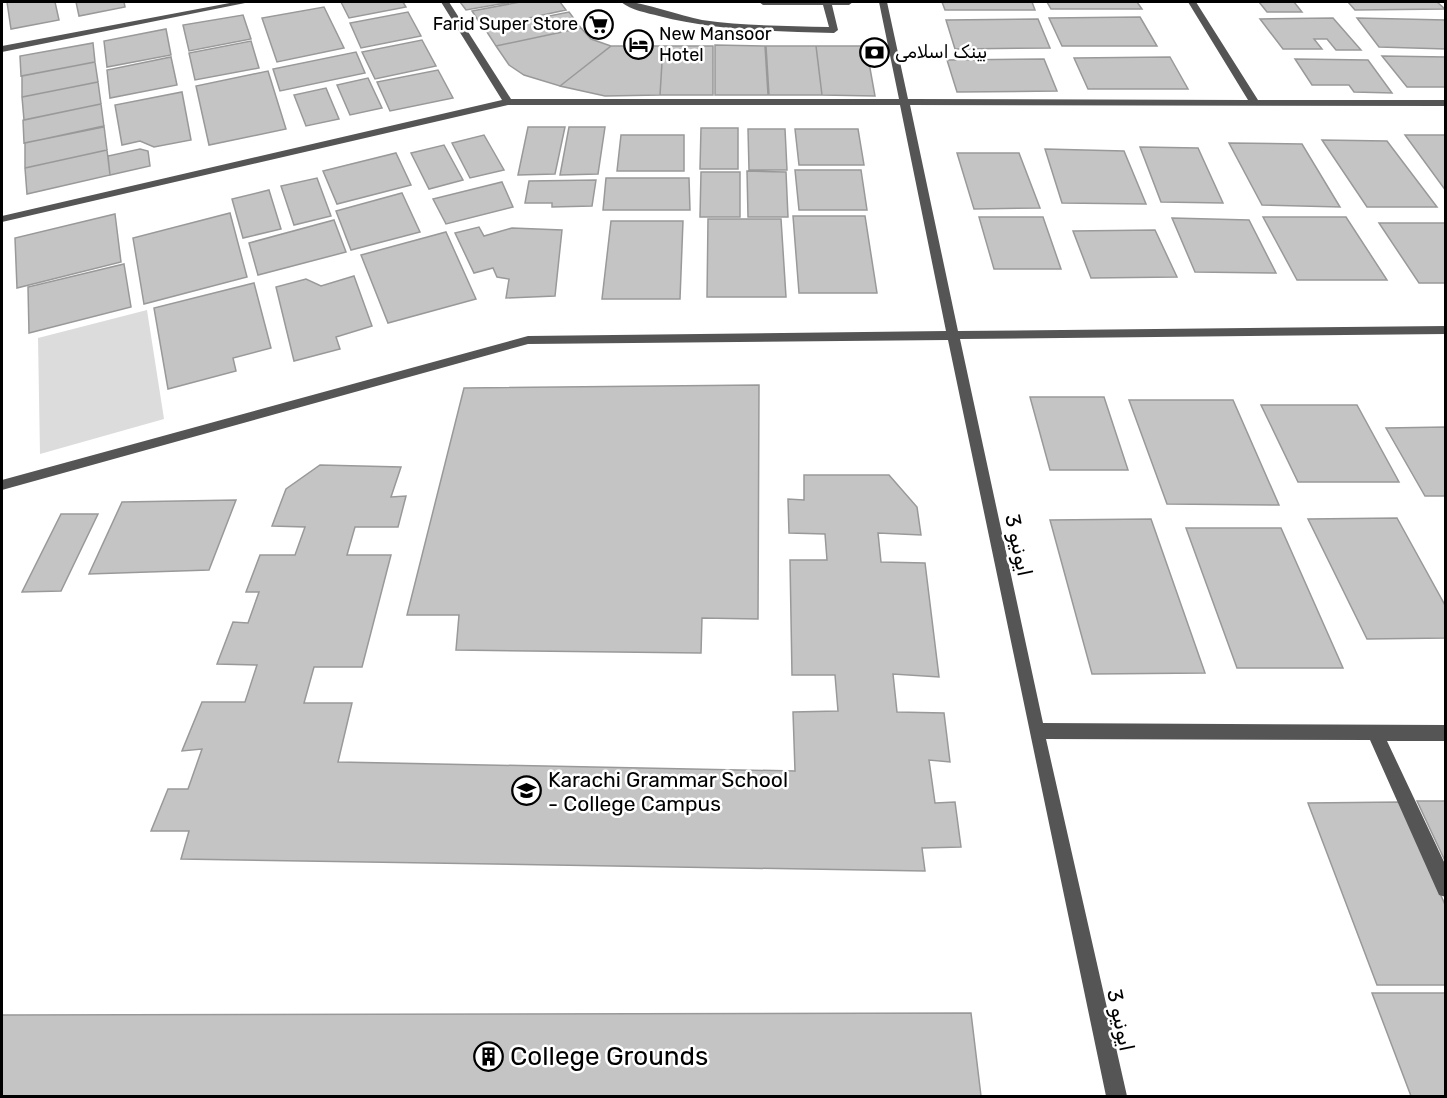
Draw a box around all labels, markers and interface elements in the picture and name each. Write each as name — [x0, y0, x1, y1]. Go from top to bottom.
supermarket icon: Farid Super Store — [583, 8, 615, 40]
place label: Farid Super Store — [433, 13, 578, 35]
place label: New Mansoor Hotel — [659, 23, 772, 66]
hotel icon: New Mansoor Hotel — [622, 28, 654, 60]
bank icon: بینک اسلامی — [858, 36, 890, 68]
place label: بینک اسلامی — [895, 41, 987, 63]
street label: ایونیو 3 — [1000, 512, 1038, 578]
place label: Karachi Grammar School - College Campus — [548, 767, 788, 816]
school or university icon: Karachi Grammar School - College Campus — [511, 775, 543, 807]
street label: ایونیو 3 — [1102, 987, 1140, 1053]
building icon: College Grounds — [473, 1040, 505, 1072]
place label: College Grounds — [510, 1041, 708, 1072]

